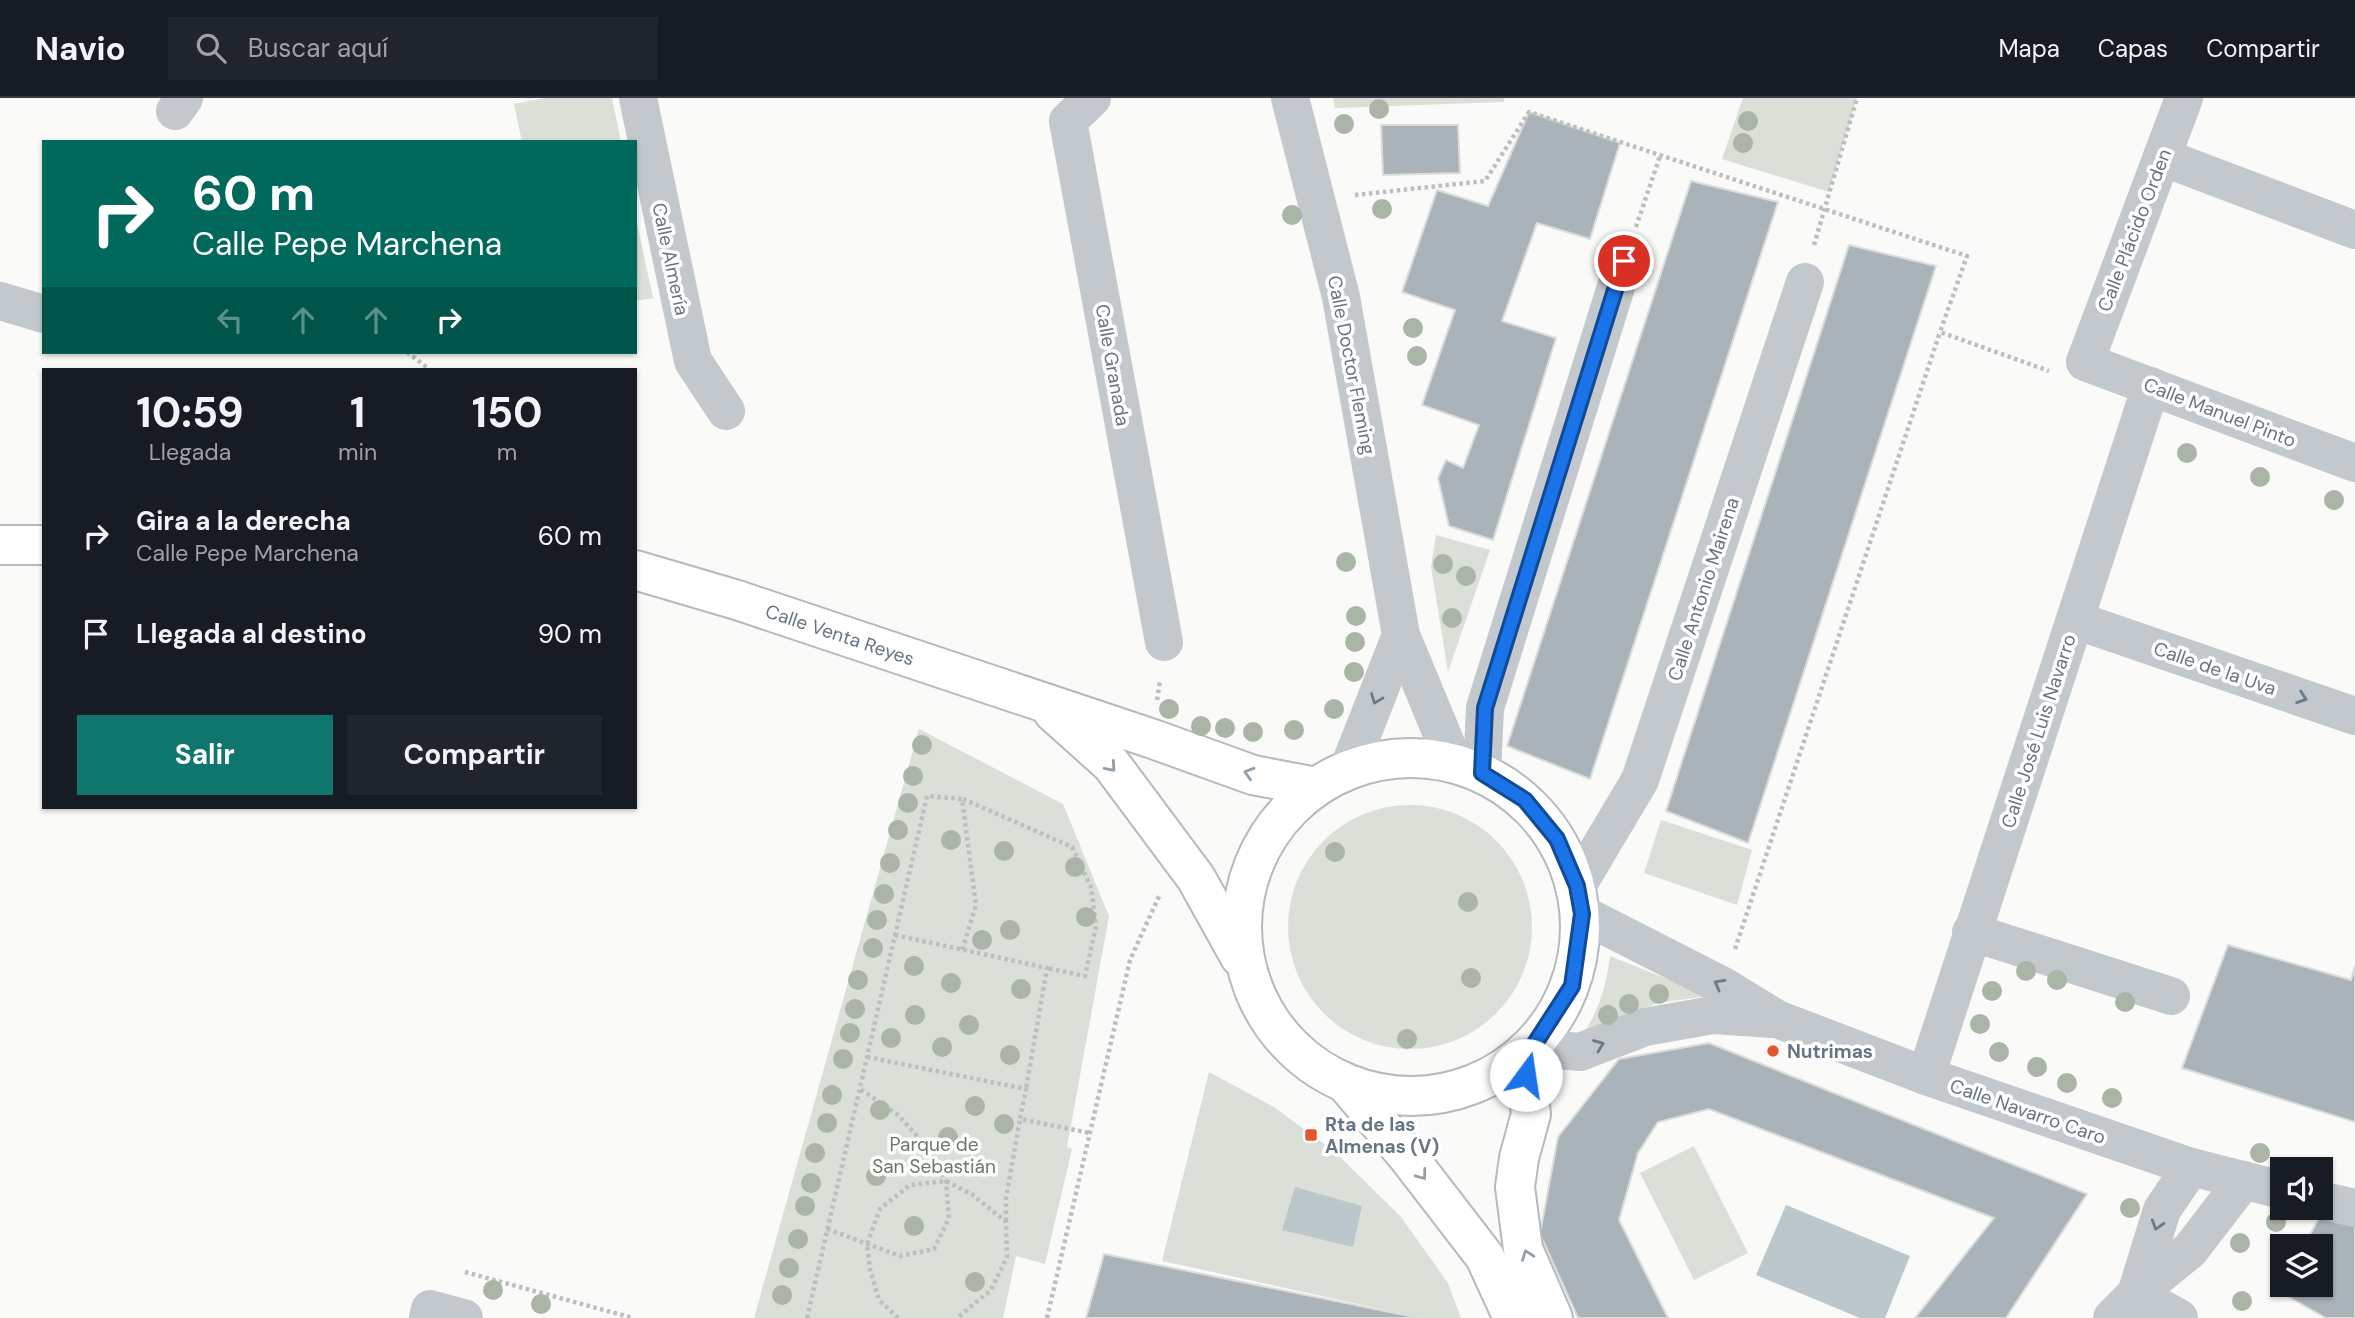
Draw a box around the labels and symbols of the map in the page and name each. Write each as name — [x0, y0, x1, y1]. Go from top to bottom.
street label: Calle Plácido Orden — [2092, 145, 2177, 315]
street label: Calle Almería — [646, 201, 695, 318]
pin — [1594, 231, 1654, 291]
street label: Calle Doctor Fleming — [1322, 273, 1381, 457]
street label: Calle Granada — [1089, 302, 1136, 428]
street label: Calle Manuel Pinto — [2140, 372, 2300, 453]
street label: Calle Antonio Mairena — [1662, 494, 1745, 684]
street label: Calle Venta Reyes — [762, 598, 918, 671]
street label: Calle José Luis Navarro — [1995, 631, 2082, 831]
street label: Calle de la Uva — [2150, 636, 2279, 701]
one-way arrow — [2295, 690, 2308, 704]
one-way arrow — [1370, 692, 1384, 704]
one-way arrow — [1103, 759, 1115, 772]
one-way arrow — [1243, 767, 1255, 782]
one-way arrow — [1713, 979, 1726, 993]
position arrow — [1489, 1038, 1563, 1112]
one-way arrow — [1592, 1039, 1604, 1053]
place label: Nutrimas — [1787, 1039, 1873, 1064]
marker: Nutrimas — [1765, 1043, 1781, 1059]
street label: Calle Navarro Caro — [1947, 1073, 2109, 1150]
place label: Rta de las Almenas (V) — [1325, 1112, 1439, 1159]
marker: Rta de las Almenas (V) — [1303, 1127, 1319, 1143]
park label: Parque de San Sebastián — [872, 1132, 996, 1179]
one-way arrow — [1414, 1167, 1427, 1180]
one-way arrow — [2151, 1219, 2166, 1231]
one-way arrow — [1521, 1250, 1535, 1262]

